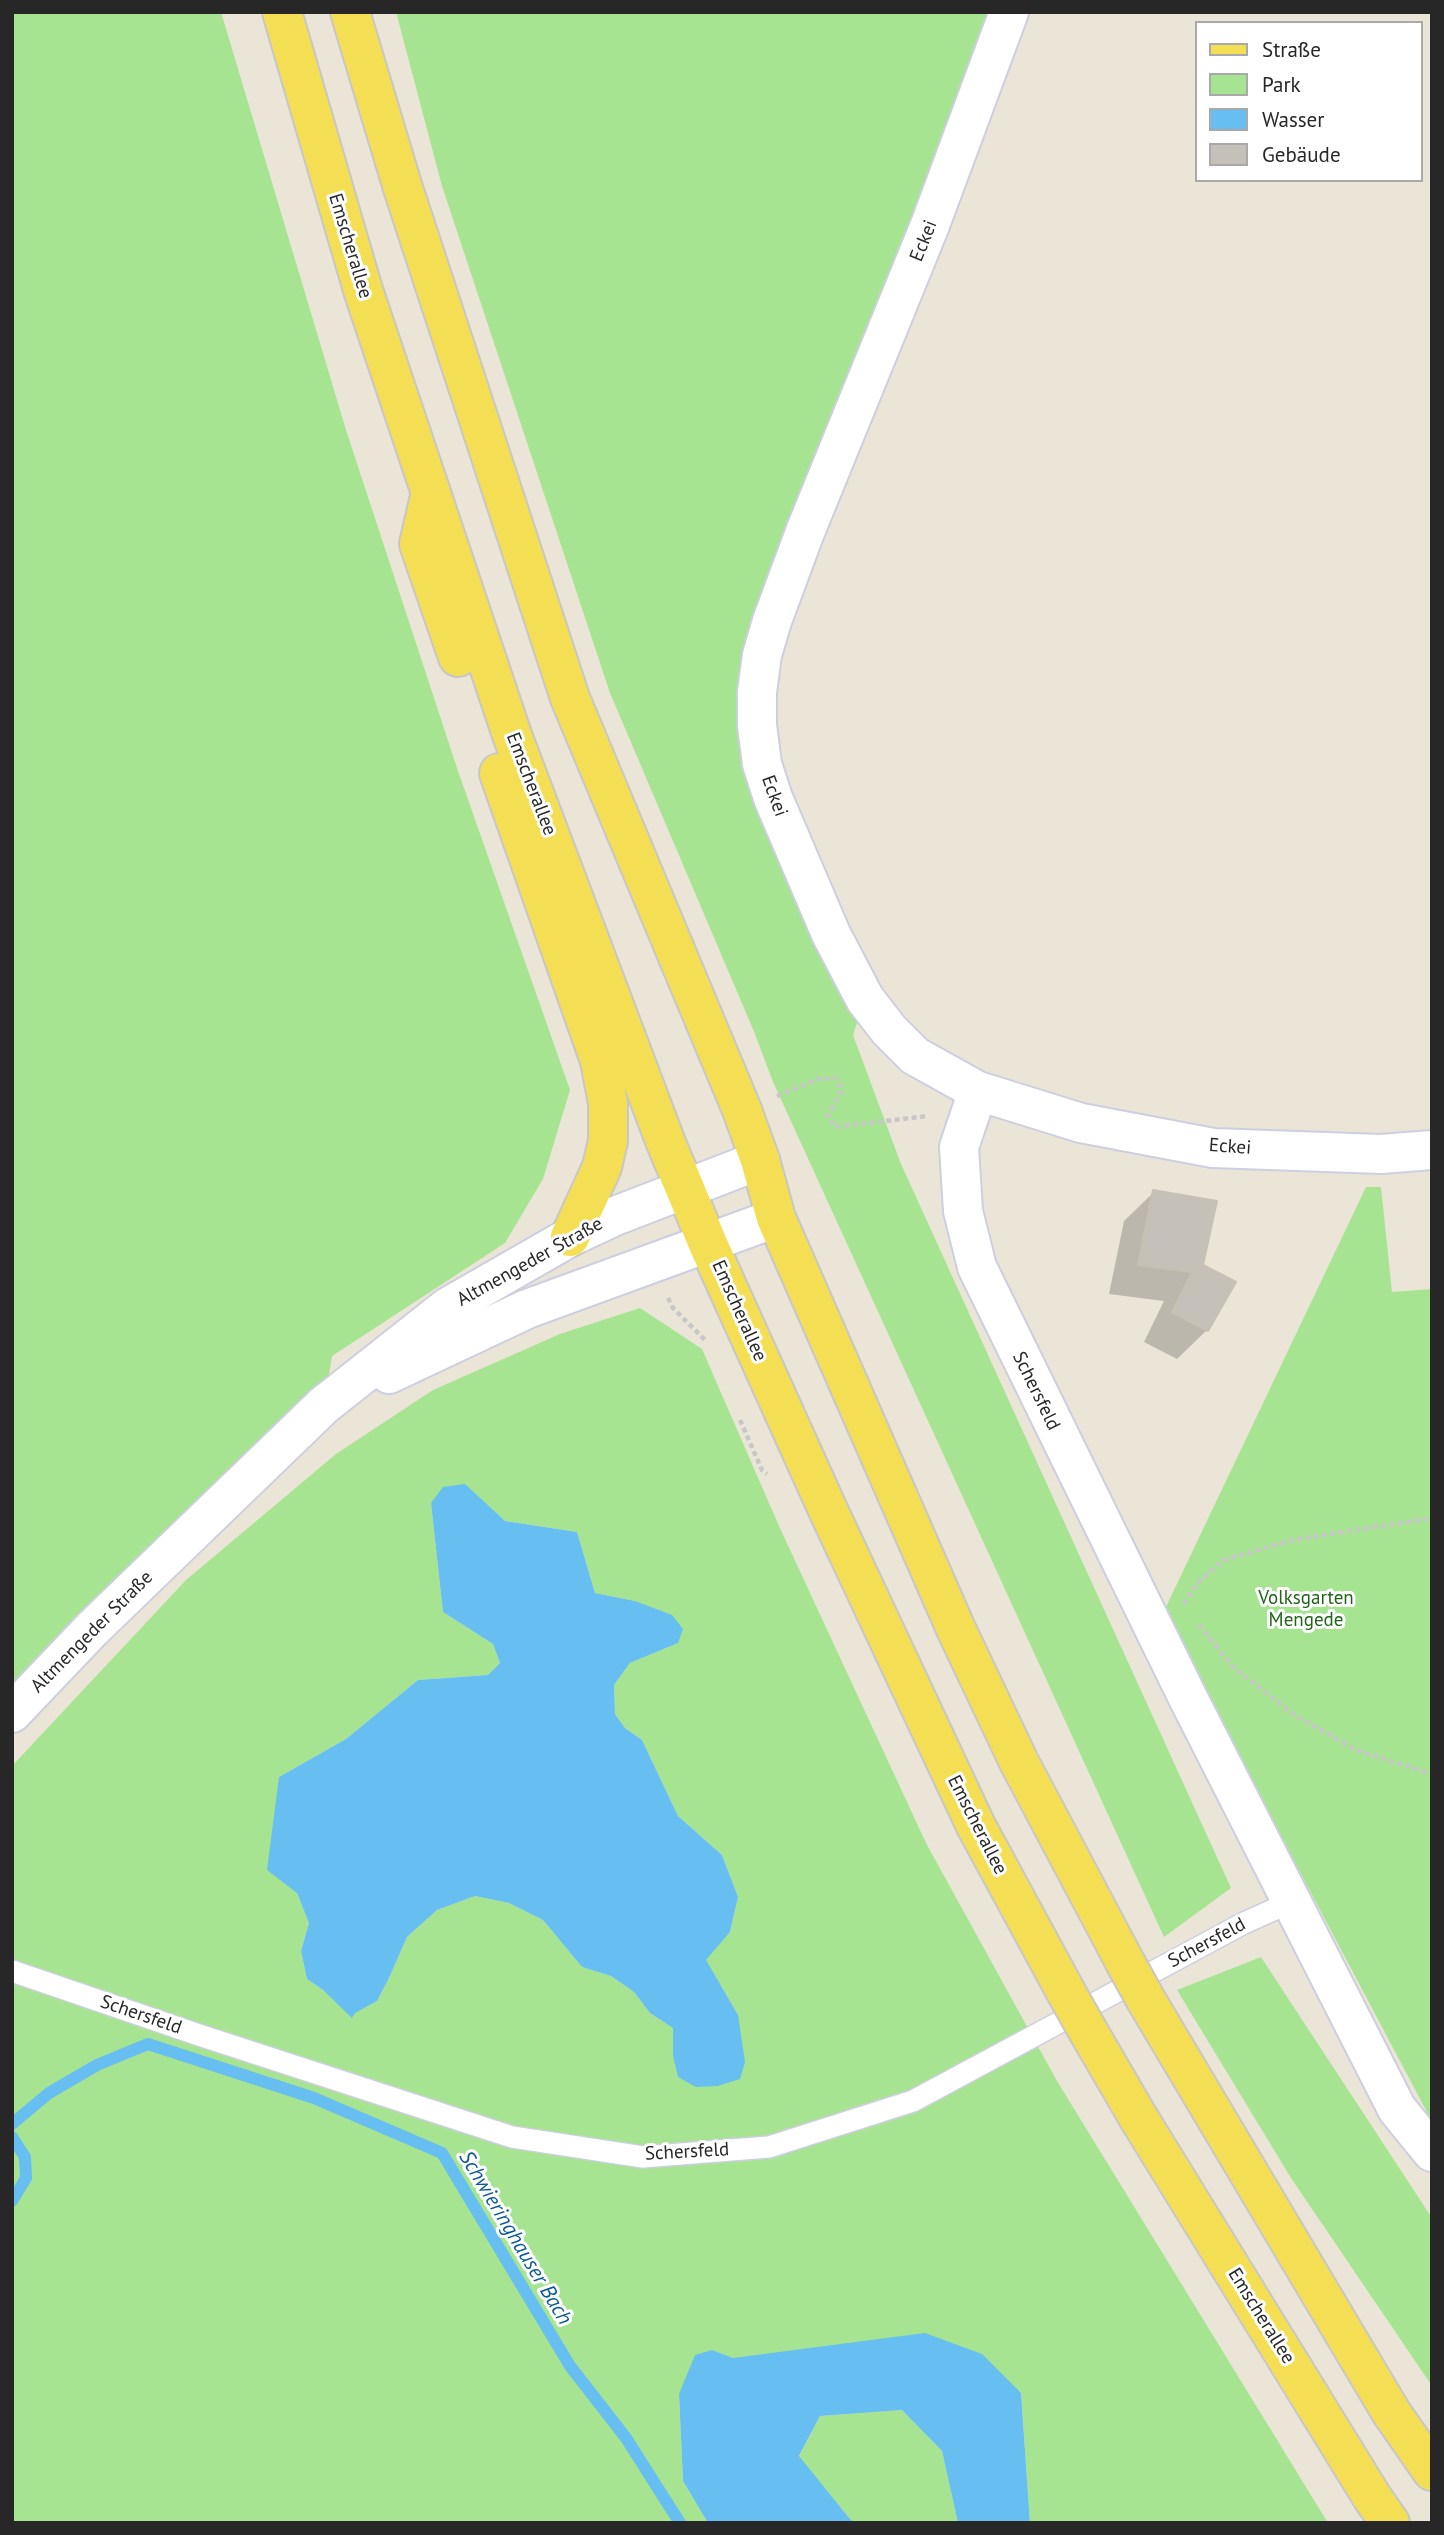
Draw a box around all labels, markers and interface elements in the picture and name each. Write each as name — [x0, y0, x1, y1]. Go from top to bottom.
legend — [1196, 21, 1423, 182]
text: Straße — [1262, 36, 1321, 63]
text: Park — [1262, 71, 1301, 98]
text: Wasser — [1262, 106, 1324, 133]
text: Gebäude — [1262, 141, 1341, 168]
street label: Emscherallee — [323, 191, 377, 301]
street label: Eckei — [905, 217, 943, 265]
street label: Emscherallee — [501, 729, 561, 839]
street label: Eckei — [756, 772, 792, 820]
street label: Eckei — [1208, 1134, 1252, 1160]
street label: Altmengeder Straße — [453, 1212, 607, 1312]
street label: Emscherallee — [707, 1257, 771, 1365]
street label: Schersfeld — [1007, 1348, 1065, 1434]
street label: Altmengeder Straße — [26, 1566, 158, 1698]
park label: Volksgarten Mengede — [1258, 1588, 1354, 1632]
street label: Emscherallee — [942, 1772, 1012, 1878]
street label: Schersfeld — [1164, 1913, 1250, 1973]
street label: Schersfeld — [97, 1990, 185, 2040]
street label: Schersfeld — [644, 2138, 730, 2166]
water label: Schwieringhauser Bach — [453, 2146, 577, 2330]
street label: Emscherallee — [1223, 2264, 1299, 2368]

